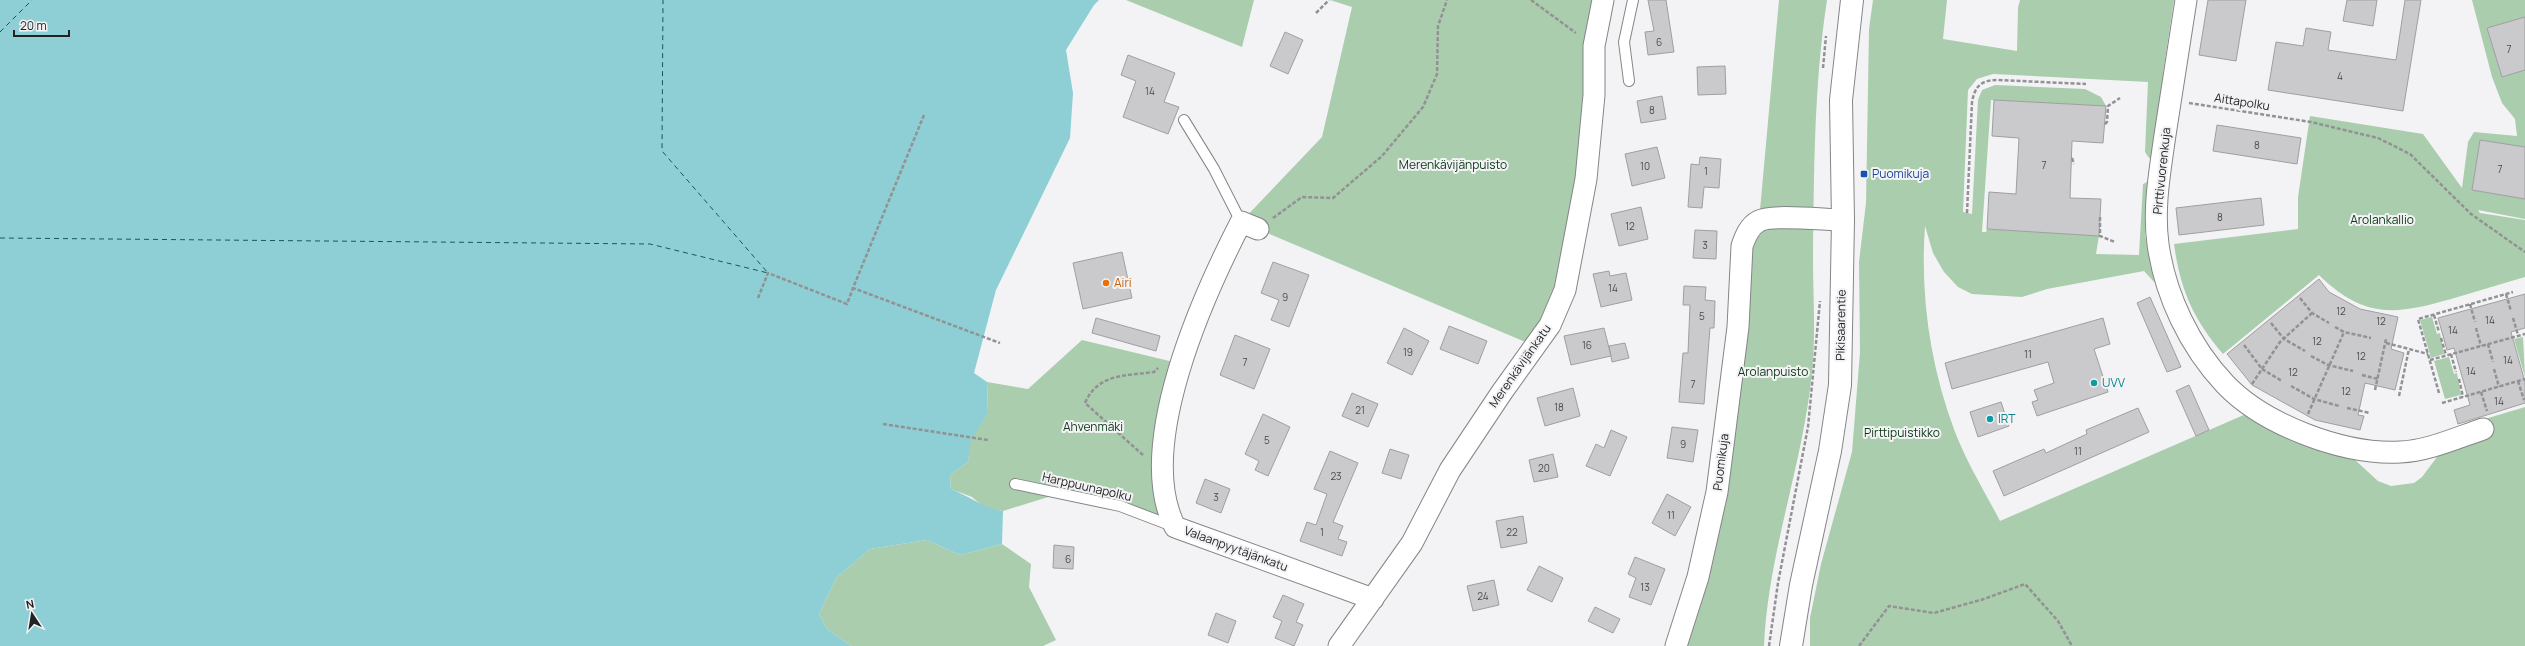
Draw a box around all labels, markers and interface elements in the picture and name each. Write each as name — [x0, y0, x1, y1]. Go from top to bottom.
scale bar — [14, 12, 69, 38]
text: 20 m — [20, 17, 47, 34]
house number: 6 — [1656, 35, 1662, 49]
house number: 7 — [2506, 42, 2512, 56]
house number: 4 — [2337, 69, 2343, 83]
house number: 14 — [1145, 84, 1155, 98]
street label: Aittapolku — [2213, 89, 2271, 114]
house number: 8 — [1649, 103, 1655, 117]
street label: Pirttivuorenkuja — [2148, 127, 2175, 215]
house number: 8 — [2254, 138, 2260, 152]
park label: Merenkävijänpuisto — [1399, 156, 1507, 173]
house number: 7 — [2041, 158, 2047, 172]
house number: 10 — [1640, 159, 1650, 173]
house number: 7 — [2497, 162, 2503, 176]
house number: 1 — [1704, 164, 1708, 178]
place label: Puomikuja — [1872, 165, 1929, 182]
marker: Puomikuja — [1859, 169, 1869, 179]
house number: 8 — [2217, 210, 2223, 224]
park label: Arolankallio — [2350, 211, 2414, 228]
house number: 12 — [1625, 219, 1635, 233]
house number: 3 — [1702, 238, 1708, 252]
place label: Airi — [1114, 274, 1132, 291]
marker: Airi — [1101, 278, 1111, 288]
house number: 14 — [1608, 281, 1618, 295]
street label: Pikisaarentie — [1831, 289, 1850, 361]
house number: 9 — [1282, 290, 1288, 304]
house number: 12 — [2336, 304, 2346, 318]
house number: 5 — [1699, 309, 1705, 323]
house number: 14 — [2485, 313, 2495, 327]
house number: 12 — [2376, 314, 2386, 328]
street label: Merenkävijänkatu — [1485, 321, 1555, 411]
house number: 14 — [2448, 323, 2458, 337]
house number: 12 — [2312, 334, 2322, 348]
house number: 16 — [1582, 338, 1592, 352]
house number: 19 — [1403, 345, 1413, 359]
house number: 11 — [2024, 347, 2032, 361]
house number: 12 — [2356, 349, 2366, 363]
house number: 14 — [2503, 353, 2513, 367]
house number: 7 — [1242, 355, 1248, 369]
park label: Arolanpuisto — [1738, 363, 1808, 380]
house number: 14 — [2466, 364, 2476, 378]
house number: 12 — [2288, 365, 2298, 379]
place label: UVV — [2102, 374, 2126, 391]
house number: 7 — [1690, 377, 1696, 391]
marker: UVV — [2089, 378, 2099, 388]
house number: 12 — [2341, 384, 2351, 398]
house number: 14 — [2494, 394, 2504, 408]
house number: 18 — [1554, 400, 1564, 414]
house number: 21 — [1355, 403, 1365, 417]
place label: IRT — [1998, 410, 2016, 427]
marker: IRT — [1985, 414, 1995, 424]
park label: Ahvenmäki — [1063, 418, 1123, 435]
park label: Pirttipuistikko — [1864, 424, 1940, 441]
house number: 5 — [1264, 433, 1270, 447]
street label: Puomikuja — [1709, 433, 1732, 491]
house number: 9 — [1680, 437, 1686, 451]
house number: 11 — [2074, 444, 2082, 458]
house number: 20 — [1538, 461, 1550, 475]
street label: Harppuunapolku — [1041, 468, 1134, 505]
house number: 23 — [1330, 469, 1342, 483]
house number: 3 — [1213, 490, 1219, 504]
house number: 11 — [1667, 508, 1675, 522]
street label: Valaanpyytäjänkatu — [1182, 522, 1291, 575]
house number: 1 — [1320, 525, 1324, 539]
house number: 22 — [1506, 525, 1518, 539]
house number: 6 — [1065, 552, 1071, 566]
house number: 13 — [1640, 580, 1650, 594]
house number: 24 — [1477, 589, 1489, 603]
north arrow — [12, 594, 52, 634]
text: N — [24, 596, 35, 612]

